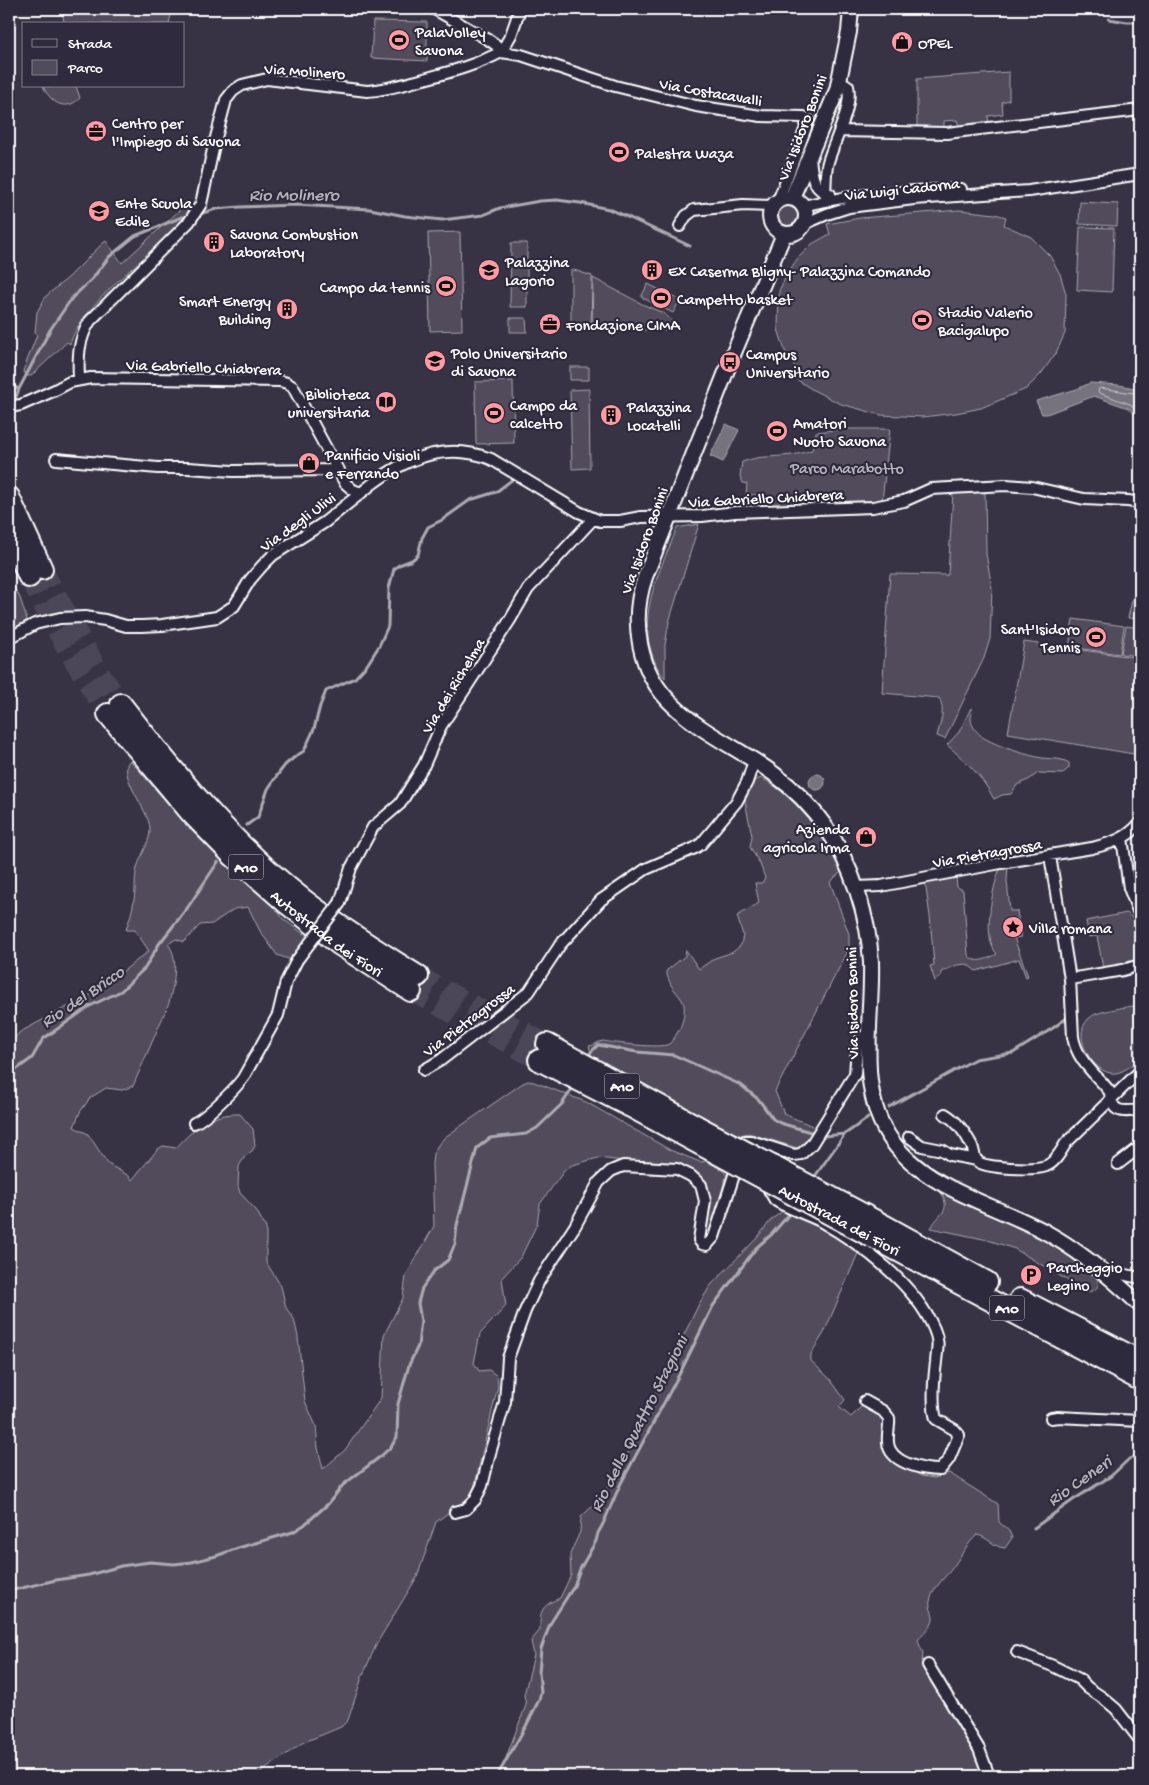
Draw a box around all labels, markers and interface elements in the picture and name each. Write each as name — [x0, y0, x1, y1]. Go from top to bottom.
legend — [22, 22, 185, 88]
place label: PalaVolley Savona — [414, 25, 486, 62]
sports icon: PalaVolley Savona — [387, 28, 411, 52]
shop icon: OPEL — [890, 30, 914, 54]
text: Strada — [68, 36, 113, 54]
place label: OPEL — [918, 36, 953, 55]
text: Parco — [67, 60, 103, 78]
street label: Via Molinero — [263, 61, 346, 86]
street label: Via Isidoro Bonini — [775, 72, 833, 185]
street label: Via Costacavalli — [657, 76, 763, 113]
place label: Centro per l'Impiego di Savona — [112, 116, 241, 153]
office icon: Centro per l'Impiego di Savona — [84, 119, 108, 143]
sports icon: Palestra Waza — [607, 140, 631, 164]
place label: Palestra Waza — [634, 146, 735, 165]
street label: Via Luigi Cadorna — [843, 176, 962, 207]
water label: Rio Molinero — [249, 186, 340, 207]
place label: Ente Scuola Edile — [115, 196, 193, 233]
school or university icon: Ente Scuola Edile — [87, 199, 111, 223]
place label: Savona Combustion Laboratory — [230, 227, 358, 264]
building icon: Savona Combustion Laboratory — [202, 230, 226, 254]
place label: Palazzina Lagorio — [504, 255, 570, 292]
school or university icon: Palazzina Lagorio — [477, 258, 501, 282]
building icon: Ex Caserma Bligny- Palazzina Comando — [640, 258, 664, 282]
place label: Ex Caserma Bligny- Palazzina Comando — [668, 264, 931, 283]
sports icon: Campo da tennis — [434, 274, 458, 298]
place label: Campo da tennis — [320, 280, 431, 299]
sports icon: Campetto basket — [649, 286, 673, 310]
place label: Campetto basket — [677, 292, 794, 311]
place label: Smart Energy Building — [179, 294, 271, 331]
building icon: Smart Energy Building — [275, 297, 299, 321]
place label: Stadio Valerio Bacigalupo — [937, 305, 1033, 342]
sports icon: Stadio Valerio Bacigalupo — [910, 308, 934, 332]
office icon: Fondazione CIMA — [538, 312, 562, 336]
place label: Fondazione CIMA — [565, 318, 681, 337]
place label: Polo Universitario di Savona — [450, 346, 567, 383]
place label: Campus Universitario — [746, 347, 830, 384]
school or university icon: Polo Universitario di Savona — [423, 349, 447, 373]
bus stop icon: Campus Universitario — [718, 350, 742, 374]
street label: Via Gabriello Chiabrera — [125, 357, 283, 382]
place label: Biblioteca universitaria — [288, 387, 371, 424]
library icon: Biblioteca universitaria — [374, 390, 398, 414]
place label: Campo da calcetto — [510, 398, 578, 435]
place label: Palazzina Locatelli — [626, 400, 692, 437]
sports icon: Campo da calcetto — [482, 401, 506, 425]
building icon: Palazzina Locatelli — [599, 403, 623, 427]
place label: Amatori Nuoto Savona — [793, 416, 887, 453]
sports icon: Amatori Nuoto Savona — [765, 419, 789, 443]
place label: Panificio Visioli e Ferrando — [324, 448, 420, 485]
shop icon: Panificio Visioli e Ferrando — [297, 451, 321, 475]
park label: Parco Marabotto — [789, 461, 904, 480]
street label: Via Isidoro Bonini — [618, 485, 674, 598]
street label: Via Gabriello Chiabrera — [687, 487, 845, 514]
street label: Via degli Ulivi — [257, 490, 341, 558]
place label: Sant'Isidoro Tennis — [1001, 622, 1081, 659]
sports icon: Sant'Isidoro Tennis — [1084, 625, 1108, 649]
street label: Via dei Richelma — [419, 635, 491, 739]
place label: Azienda agricola Irma — [763, 822, 851, 859]
shop icon: Azienda agricola Irma — [854, 825, 878, 849]
street label: Via Pietragrossa — [931, 836, 1045, 875]
road number: A10 — [228, 854, 264, 880]
street label: Autostrada dei Fiori — [265, 887, 385, 983]
place icon: Villa romana — [1001, 915, 1025, 939]
place label: Villa romana — [1028, 921, 1113, 940]
street label: Via Isidoro Bonini — [844, 947, 865, 1060]
water label: Rio del Bricco — [38, 962, 130, 1034]
street label: Via Pietragrossa — [420, 980, 521, 1063]
road number: A10 — [604, 1074, 640, 1098]
street label: Autostrada dei Fiori — [774, 1182, 902, 1262]
place label: Parcheggio Legino — [1046, 1260, 1123, 1297]
parking icon: Parcheggio Legino — [1019, 1263, 1043, 1287]
road number: A10 — [990, 1296, 1024, 1320]
water label: Rio delle Quattro Stagioni — [587, 1331, 695, 1516]
water label: Rio Ceneri — [1044, 1451, 1119, 1512]

